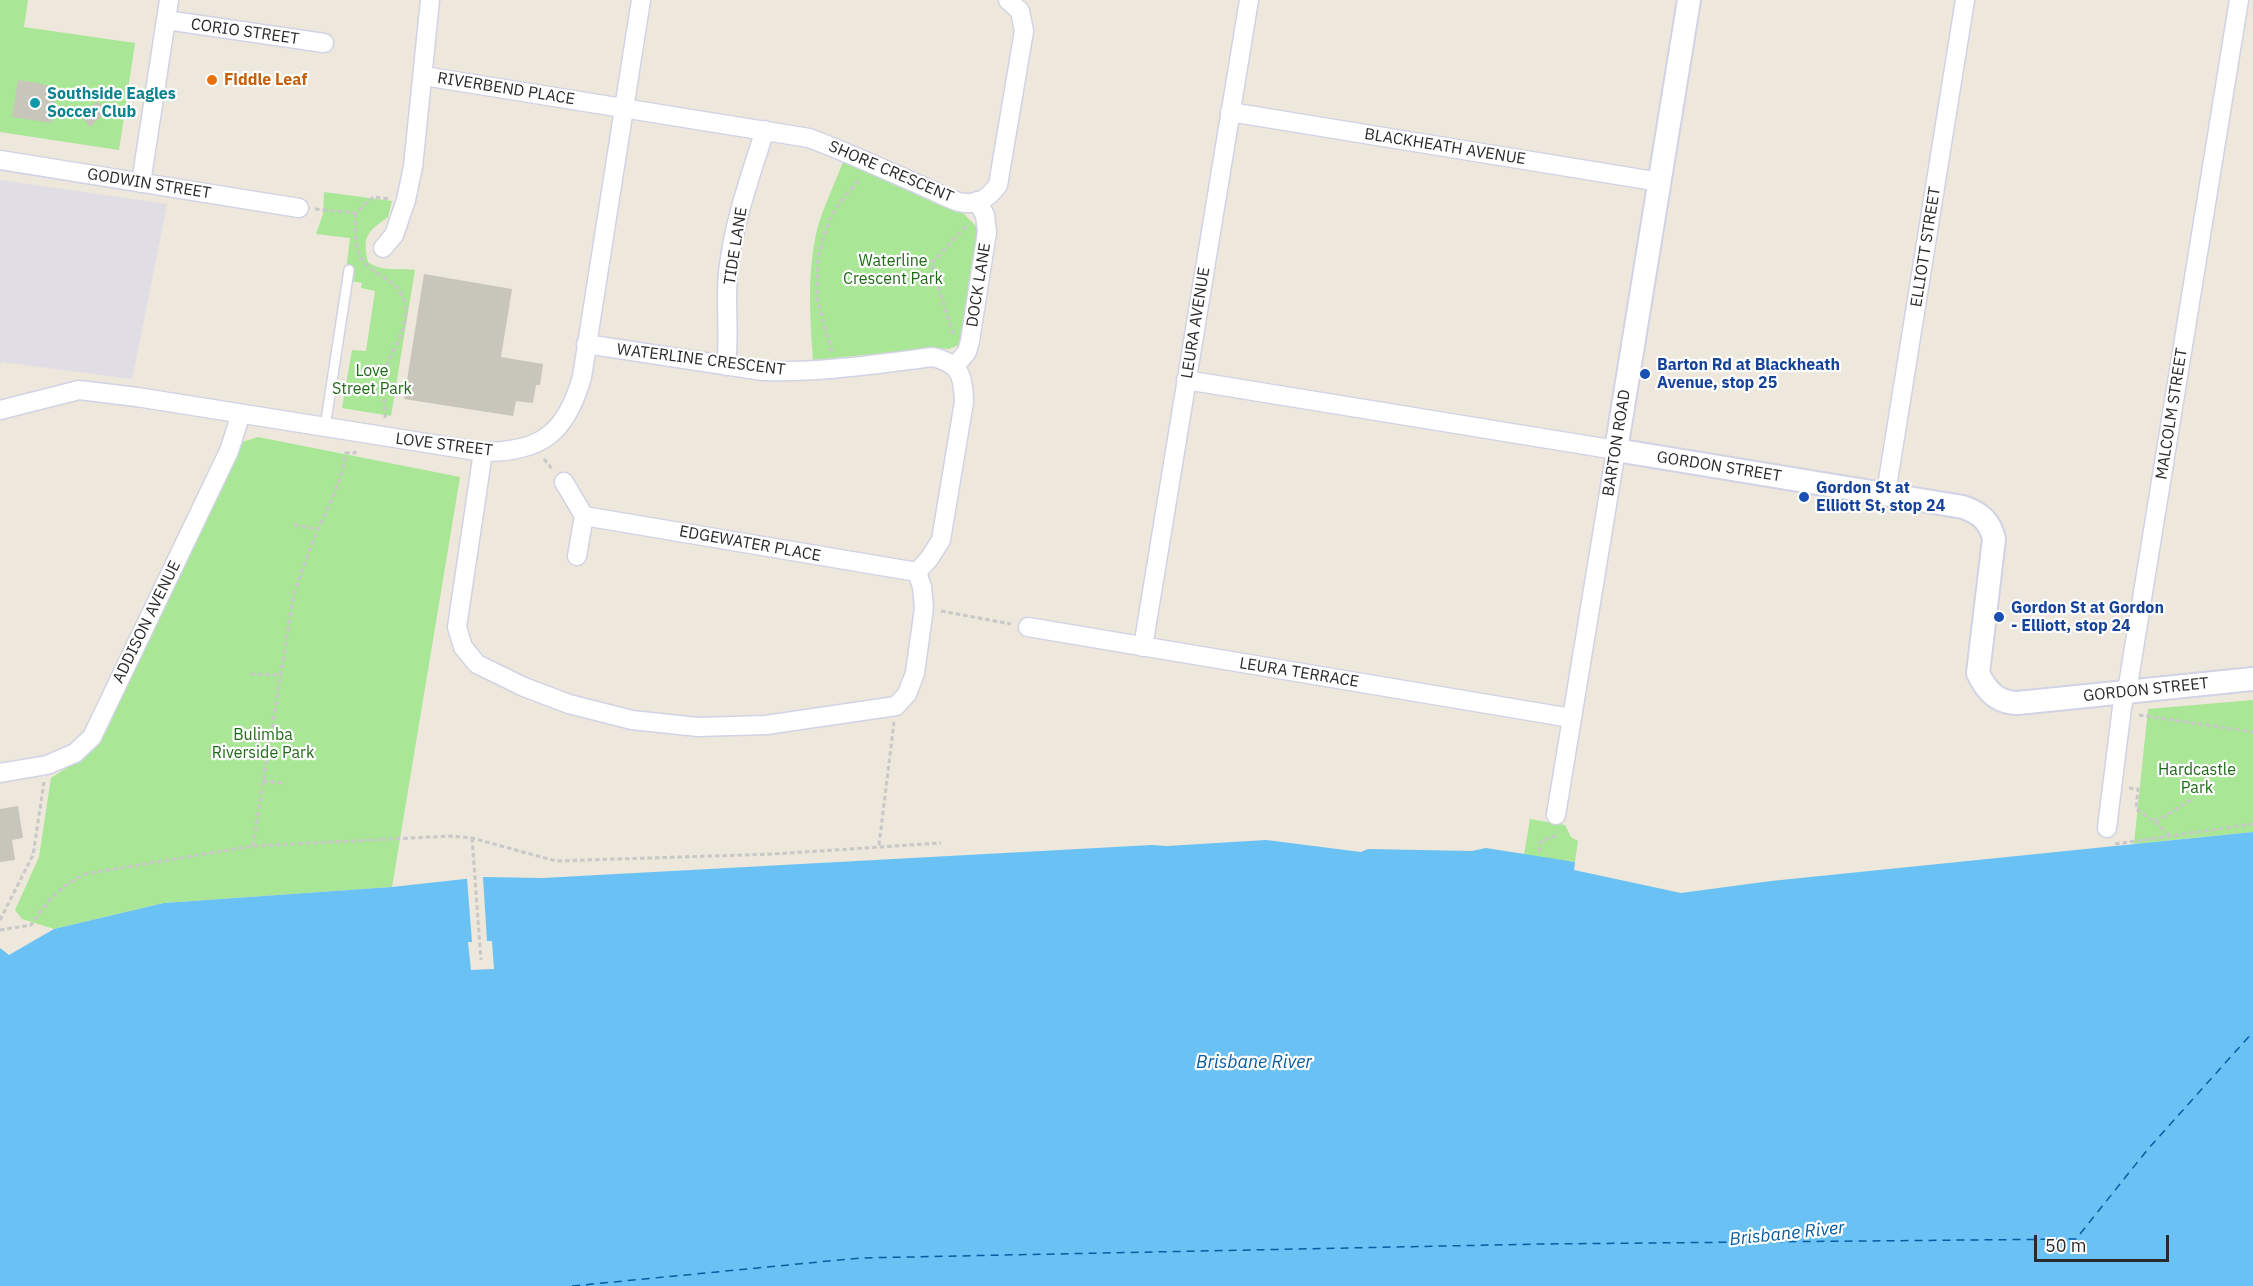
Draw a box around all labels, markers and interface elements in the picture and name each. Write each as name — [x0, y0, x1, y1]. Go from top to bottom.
street label: CORIO STREET — [190, 15, 300, 49]
street label: RIVERBEND PLACE — [436, 69, 576, 109]
place label: Fiddle Leaf — [224, 70, 307, 90]
marker: Fiddle Leaf — [205, 73, 219, 87]
place label: Southside Eagles Soccer Club — [47, 84, 176, 122]
marker: Southside Eagles Soccer Club — [28, 96, 42, 110]
street label: BLACKHEATH AVENUE — [1363, 125, 1527, 169]
street label: SHORE CRESCENT — [826, 137, 956, 207]
street label: GODWIN STREET — [86, 165, 212, 203]
street label: ELLIOTT STREET — [1907, 185, 1945, 309]
street label: TIDE LANE — [720, 206, 752, 286]
street label: DOCK LANE — [963, 241, 995, 329]
park label: Waterline Crescent Park — [843, 251, 943, 289]
street label: LEURA AVENUE — [1178, 266, 1214, 380]
street label: WATERLINE CRESCENT — [616, 340, 786, 380]
street label: MALCOLM STREET — [2152, 347, 2192, 481]
place label: Barton Rd at Blackheath Avenue, stop 25 — [1657, 355, 1840, 393]
park label: Love Street Park — [332, 361, 412, 399]
marker: Barton Rd at Blackheath Avenue, stop 25 — [1638, 367, 1652, 381]
street label: BARTON ROAD — [1599, 388, 1635, 498]
street label: LOVE STREET — [394, 430, 494, 460]
street label: GORDON STREET — [1655, 448, 1783, 486]
place label: Gordon St at Elliott St, stop 24 — [1816, 478, 1945, 516]
marker: Gordon St at Elliott St, stop 24 — [1797, 490, 1811, 504]
street label: EDGEWATER PLACE — [678, 522, 822, 566]
street label: ADDISON AVENUE — [109, 558, 185, 686]
place label: Gordon St at Gordon - Elliott, stop 24 — [2011, 598, 2164, 636]
marker: Gordon St at Gordon - Elliott, stop 24 — [1992, 610, 2006, 624]
street label: LEURA TERRACE — [1238, 654, 1360, 692]
street label: GORDON STREET — [2082, 674, 2210, 706]
park label: Bulimba Riverside Park — [212, 725, 314, 763]
park label: Hardcastle Park — [2158, 760, 2236, 798]
water label: Brisbane River — [1196, 1052, 1312, 1074]
water label: Brisbane River — [1728, 1217, 1846, 1251]
scale bar — [2037, 1223, 2172, 1261]
text: 50 m — [2045, 1234, 2087, 1257]

